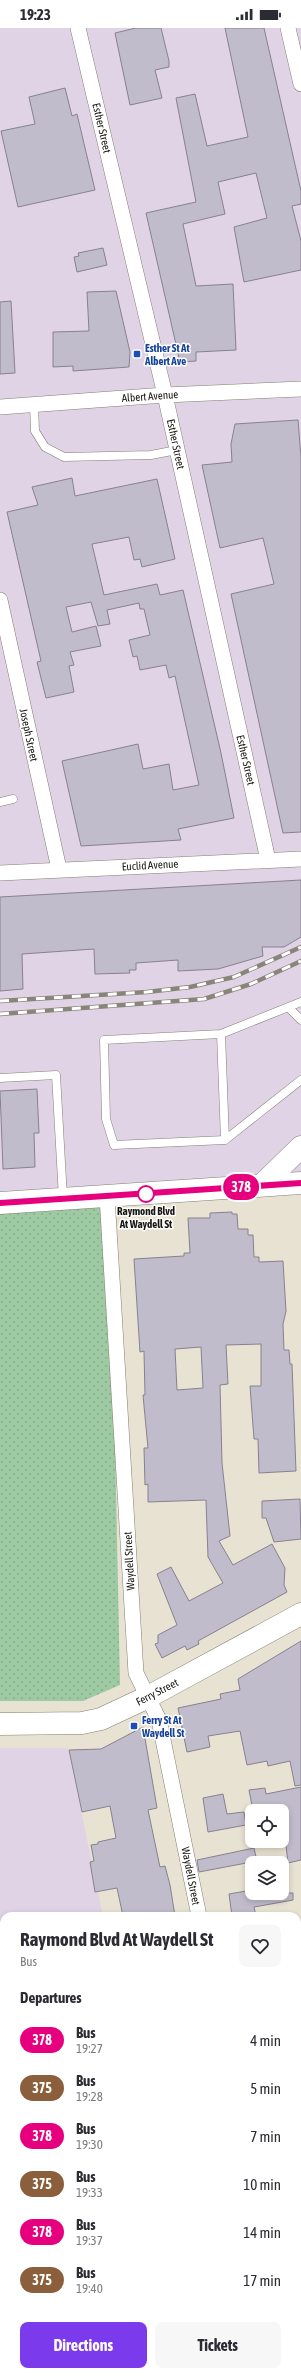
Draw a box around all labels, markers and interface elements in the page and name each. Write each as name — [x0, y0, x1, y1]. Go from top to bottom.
text: 19:23 — [20, 6, 51, 23]
street label: Esther Street — [90, 102, 114, 154]
place label: Esther St At Albert Ave — [144, 342, 191, 367]
marker: Esther St At Albert Ave — [132, 349, 142, 359]
street label: Albert Avenue — [121, 388, 179, 404]
street label: Esther Street — [165, 418, 187, 470]
street label: Joseph Street — [18, 707, 40, 763]
street label: Esther Street — [234, 734, 258, 786]
street label: Euclid Avenue — [121, 858, 179, 872]
line badge: 378 — [218, 1174, 264, 1200]
text: 378 — [231, 1179, 251, 1195]
marker: Raymond Blvd At Waydell St — [137, 1185, 155, 1203]
place label: Raymond Blvd At Waydell St — [117, 1205, 175, 1230]
street label: Waydell Street — [121, 1531, 137, 1591]
street label: Ferry Street — [134, 1676, 180, 1708]
place label: Ferry St At Waydell St — [141, 1714, 185, 1739]
marker: Ferry St At Waydell St — [129, 1721, 139, 1731]
map controls — [245, 1804, 289, 1900]
button: locate — [245, 1804, 289, 1848]
street label: Waydell Street — [179, 1846, 203, 1906]
button: layers — [245, 1856, 289, 1900]
button: heart — [239, 1925, 281, 1967]
text: Raymond Blvd At Waydell St — [20, 1928, 214, 1950]
text: Bus — [20, 1954, 37, 1969]
text: Departures — [20, 1989, 82, 2006]
text: Bus — [76, 2024, 96, 2041]
text: 378 — [32, 2032, 52, 2048]
text: 4 min — [250, 2032, 281, 2049]
text: 19:27 — [76, 2041, 103, 2056]
text: Bus — [76, 2072, 96, 2089]
text: 375 — [32, 2080, 52, 2096]
text: 5 min — [250, 2080, 281, 2097]
text: 19:28 — [76, 2089, 103, 2104]
text: Bus — [76, 2120, 96, 2137]
text: 378 — [32, 2128, 52, 2144]
text: 7 min — [250, 2128, 281, 2145]
text: 19:30 — [76, 2137, 103, 2152]
text: Bus — [76, 2168, 96, 2185]
text: 375 — [32, 2176, 52, 2192]
text: 10 min — [243, 2176, 281, 2193]
text: 19:33 — [76, 2185, 103, 2200]
text: Bus — [76, 2216, 96, 2233]
text: 378 — [32, 2224, 52, 2240]
text: 14 min — [243, 2224, 281, 2241]
text: 19:37 — [76, 2233, 103, 2248]
text: Bus — [76, 2264, 96, 2281]
text: 375 — [32, 2272, 52, 2288]
text: 17 min — [243, 2272, 281, 2289]
text: 19:40 — [76, 2281, 103, 2296]
button: Directions — [20, 2322, 147, 2368]
button: Tickets — [155, 2322, 281, 2368]

